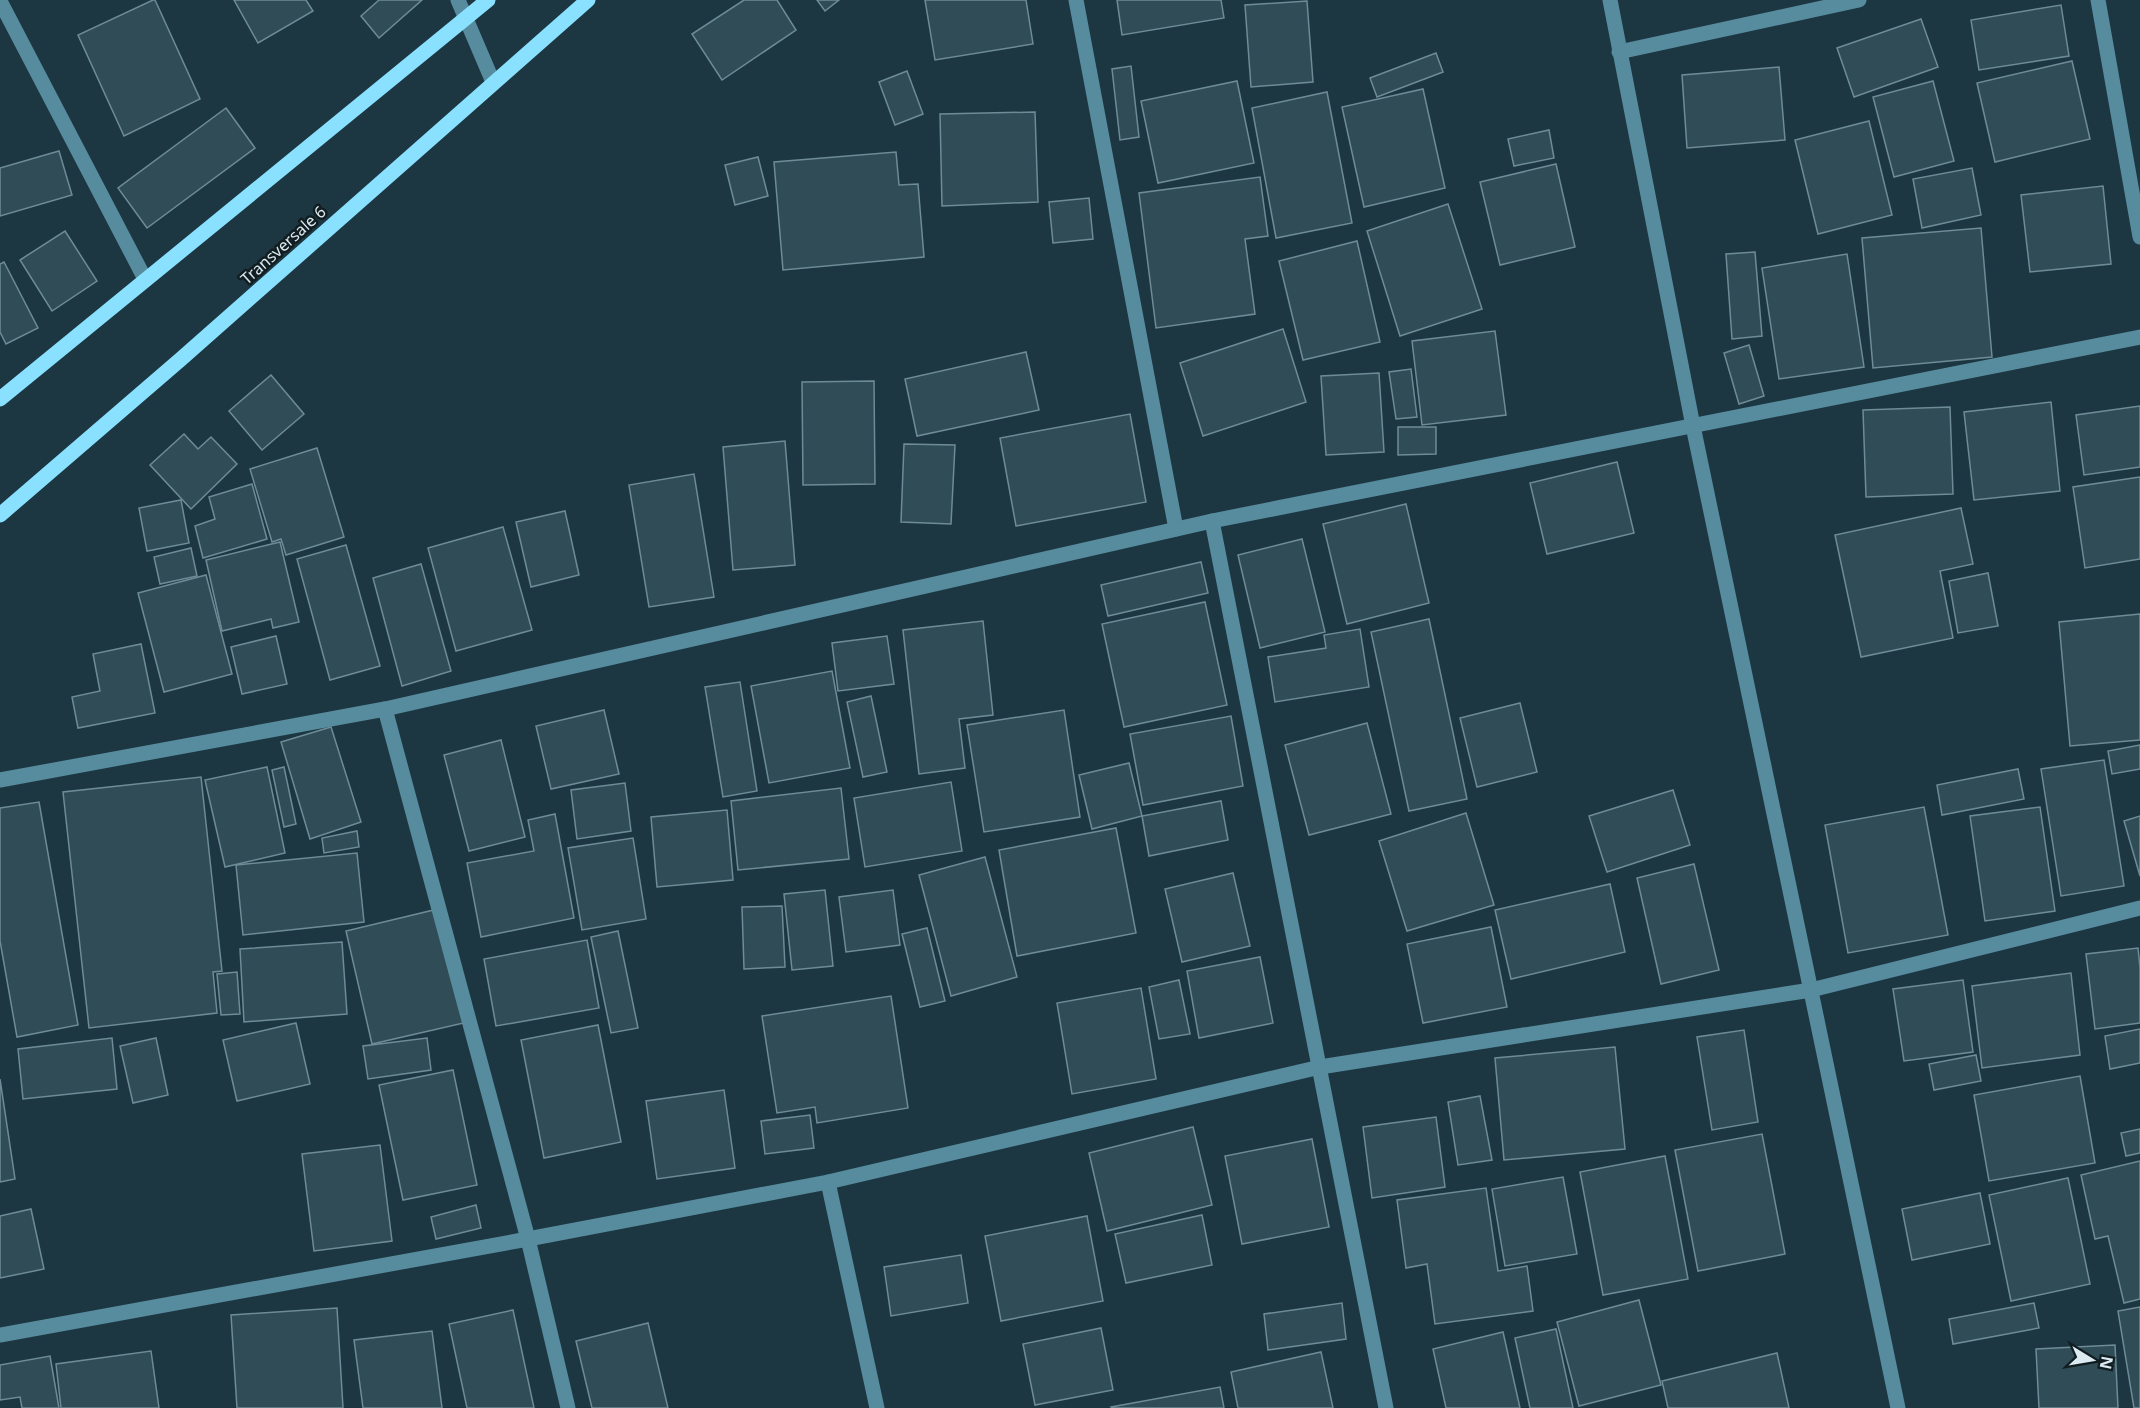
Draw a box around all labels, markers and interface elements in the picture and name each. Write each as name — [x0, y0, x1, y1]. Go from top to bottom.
street label: Transversale 6 — [236, 201, 330, 289]
north arrow — [2062, 1330, 2122, 1390]
text: N — [2095, 1354, 2119, 1371]

